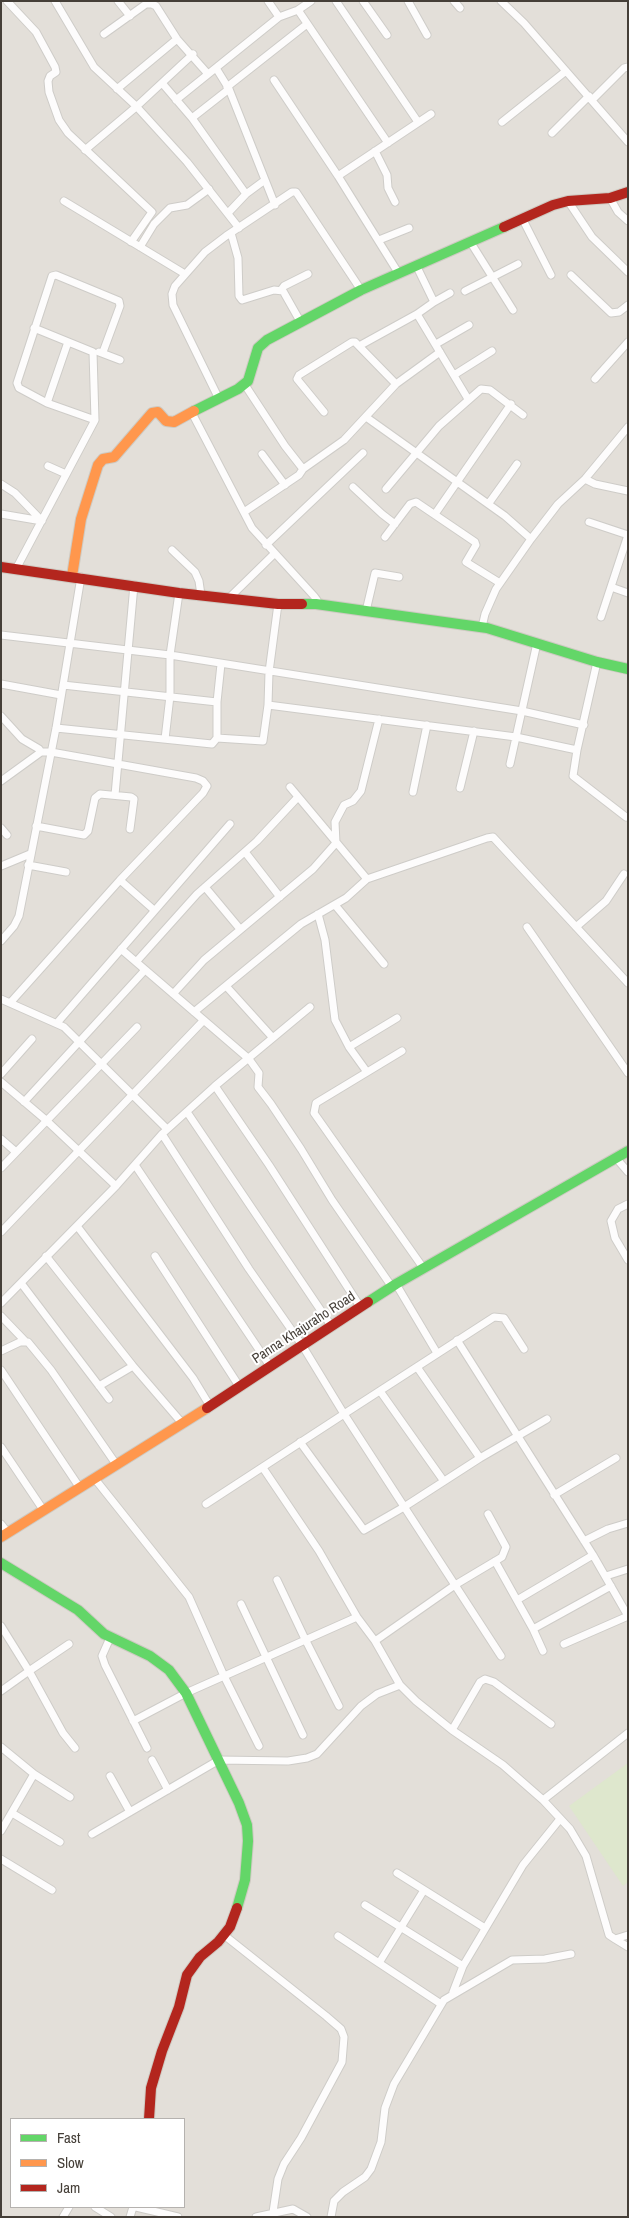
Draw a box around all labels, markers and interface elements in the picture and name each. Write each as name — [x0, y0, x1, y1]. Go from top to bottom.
street label: Panna Khajuraho Road — [249, 1288, 359, 1368]
legend — [10, 2118, 185, 2208]
text: Fast — [57, 2127, 80, 2148]
text: Slow — [57, 2152, 84, 2173]
text: Jam — [57, 2177, 80, 2198]

